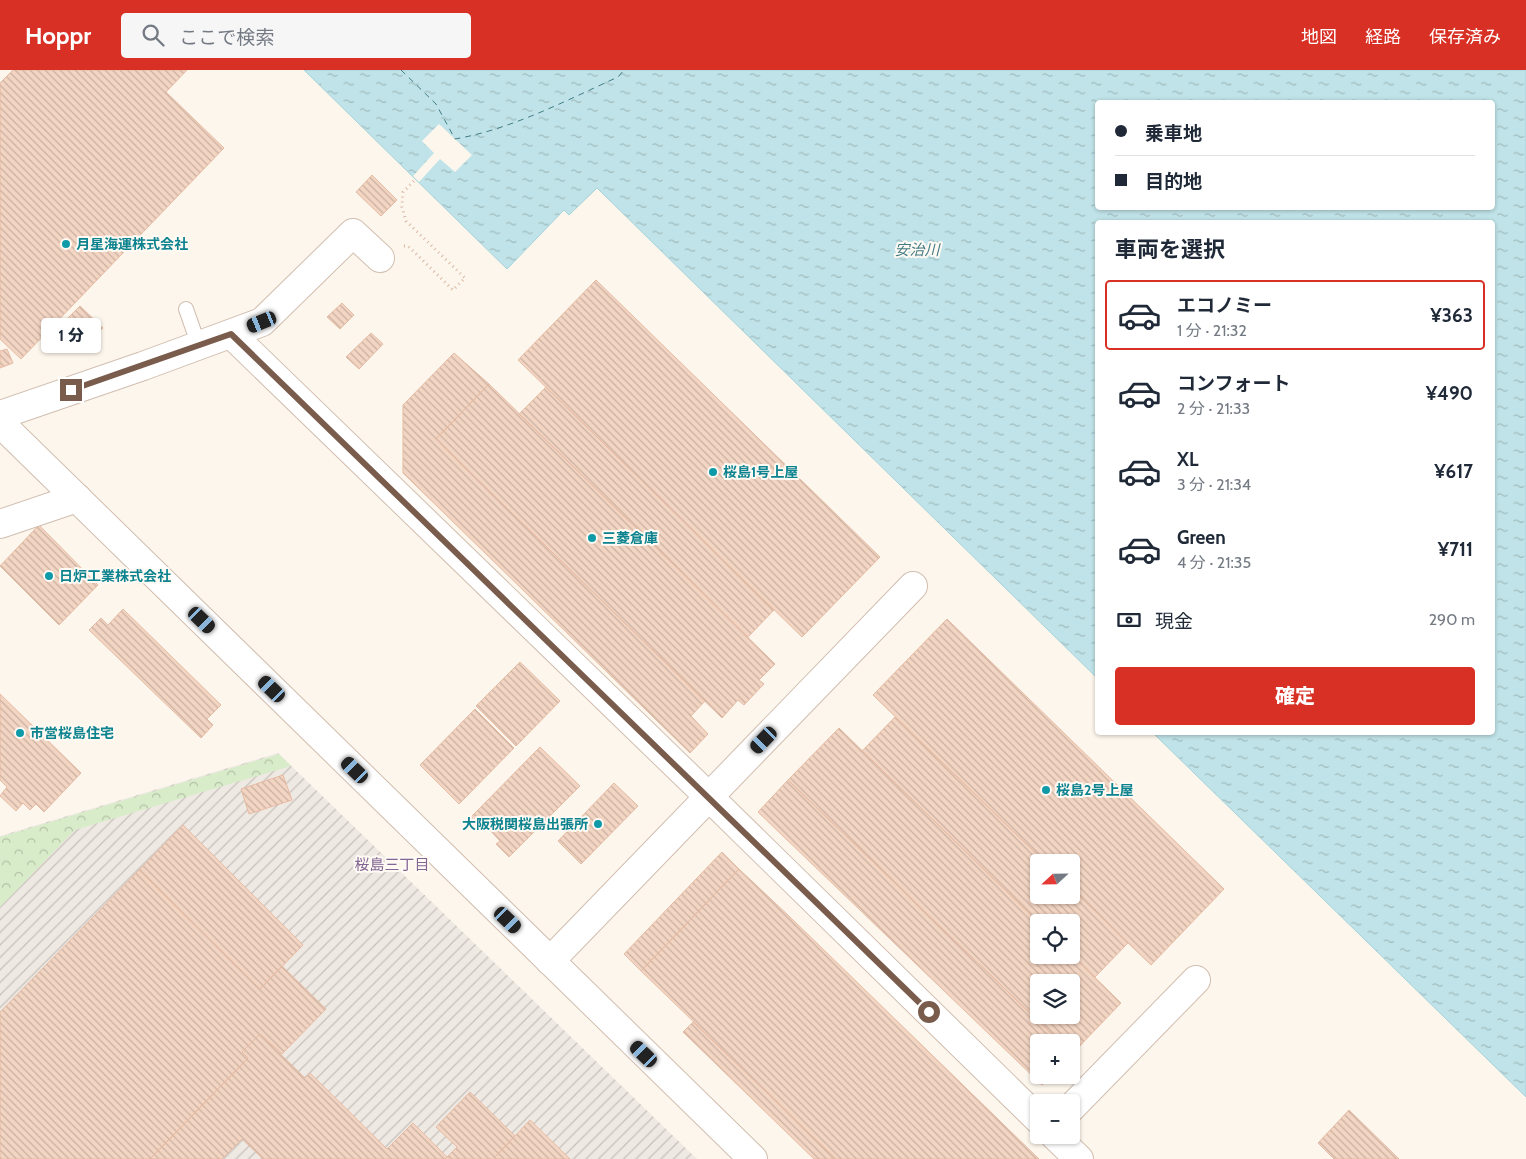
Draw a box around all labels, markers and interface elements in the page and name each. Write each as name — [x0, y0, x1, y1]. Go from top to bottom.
search box — [121, 13, 471, 58]
text: Hoppr — [25, 21, 91, 50]
icon: search — [139, 21, 167, 49]
text: ここで検索 — [179, 26, 274, 49]
text: 地図 — [1301, 26, 1337, 48]
text: 経路 — [1365, 26, 1401, 48]
text: 保存済み — [1429, 26, 1501, 48]
text: 乗車地 — [1145, 122, 1202, 145]
text: 目的地 — [1145, 170, 1202, 193]
place label: 月星海運株式会社 — [76, 235, 188, 253]
text: 車両を選択 — [1115, 236, 1225, 263]
marker: 月星海運株式会社 — [60, 238, 72, 250]
water label: 安治川 — [894, 241, 941, 259]
icon: car — [1117, 293, 1162, 338]
text: エコノミー — [1177, 294, 1272, 317]
text: ¥363 — [1430, 304, 1473, 327]
car — [245, 309, 278, 335]
callout: 1 分 — [41, 318, 101, 352]
text: 1 分 · 21:32 — [1177, 321, 1247, 340]
text: 1 分 — [58, 326, 84, 345]
icon: car — [1117, 371, 1162, 416]
text: コンフォート — [1177, 372, 1290, 395]
route end — [60, 379, 82, 401]
text: ¥490 — [1426, 382, 1473, 405]
text: 2 分 · 21:33 — [1177, 399, 1250, 418]
text: XL — [1177, 448, 1198, 471]
icon: car — [1117, 449, 1162, 494]
text: ¥617 — [1434, 460, 1473, 483]
place label: 桜島1号上屋 — [723, 463, 798, 481]
marker: 桜島1号上屋 — [707, 466, 719, 478]
text: 3 分 · 21:34 — [1177, 475, 1251, 494]
text: Green — [1177, 526, 1226, 549]
icon: car — [1117, 527, 1162, 572]
place label: 三菱倉庫 — [602, 529, 658, 547]
marker: 三菱倉庫 — [586, 532, 598, 544]
text: ¥711 — [1438, 538, 1473, 561]
text: 4 分 · 21:35 — [1177, 553, 1251, 572]
place label: 日炉工業株式会社 — [59, 567, 171, 585]
marker: 日炉工業株式会社 — [43, 570, 55, 582]
car — [185, 604, 218, 636]
icon: cash — [1115, 606, 1143, 634]
text: 現金 — [1155, 610, 1193, 633]
text: 290 m — [1429, 610, 1475, 629]
button: 確定 — [1115, 667, 1475, 725]
car — [255, 673, 288, 705]
place label: 市営桜島住宅 — [30, 724, 114, 742]
car — [748, 724, 779, 756]
marker: 市営桜島住宅 — [14, 727, 26, 739]
car — [338, 754, 371, 786]
place label: 桜島2号上屋 — [1056, 781, 1133, 799]
marker: 桜島2号上屋 — [1040, 784, 1052, 796]
place label: 大阪税関桜島出張所 — [462, 815, 588, 833]
marker: 大阪税関桜島出張所 — [592, 818, 604, 830]
north arrow — [1030, 854, 1080, 904]
map controls — [1030, 854, 1080, 1144]
district label: 桜島三丁目 — [354, 856, 430, 874]
car — [491, 904, 524, 936]
button: locate — [1030, 914, 1080, 964]
button: layers — [1030, 974, 1080, 1024]
route start — [918, 1001, 940, 1023]
button: + — [1030, 1034, 1080, 1084]
car — [627, 1038, 660, 1070]
button: − — [1030, 1094, 1080, 1144]

